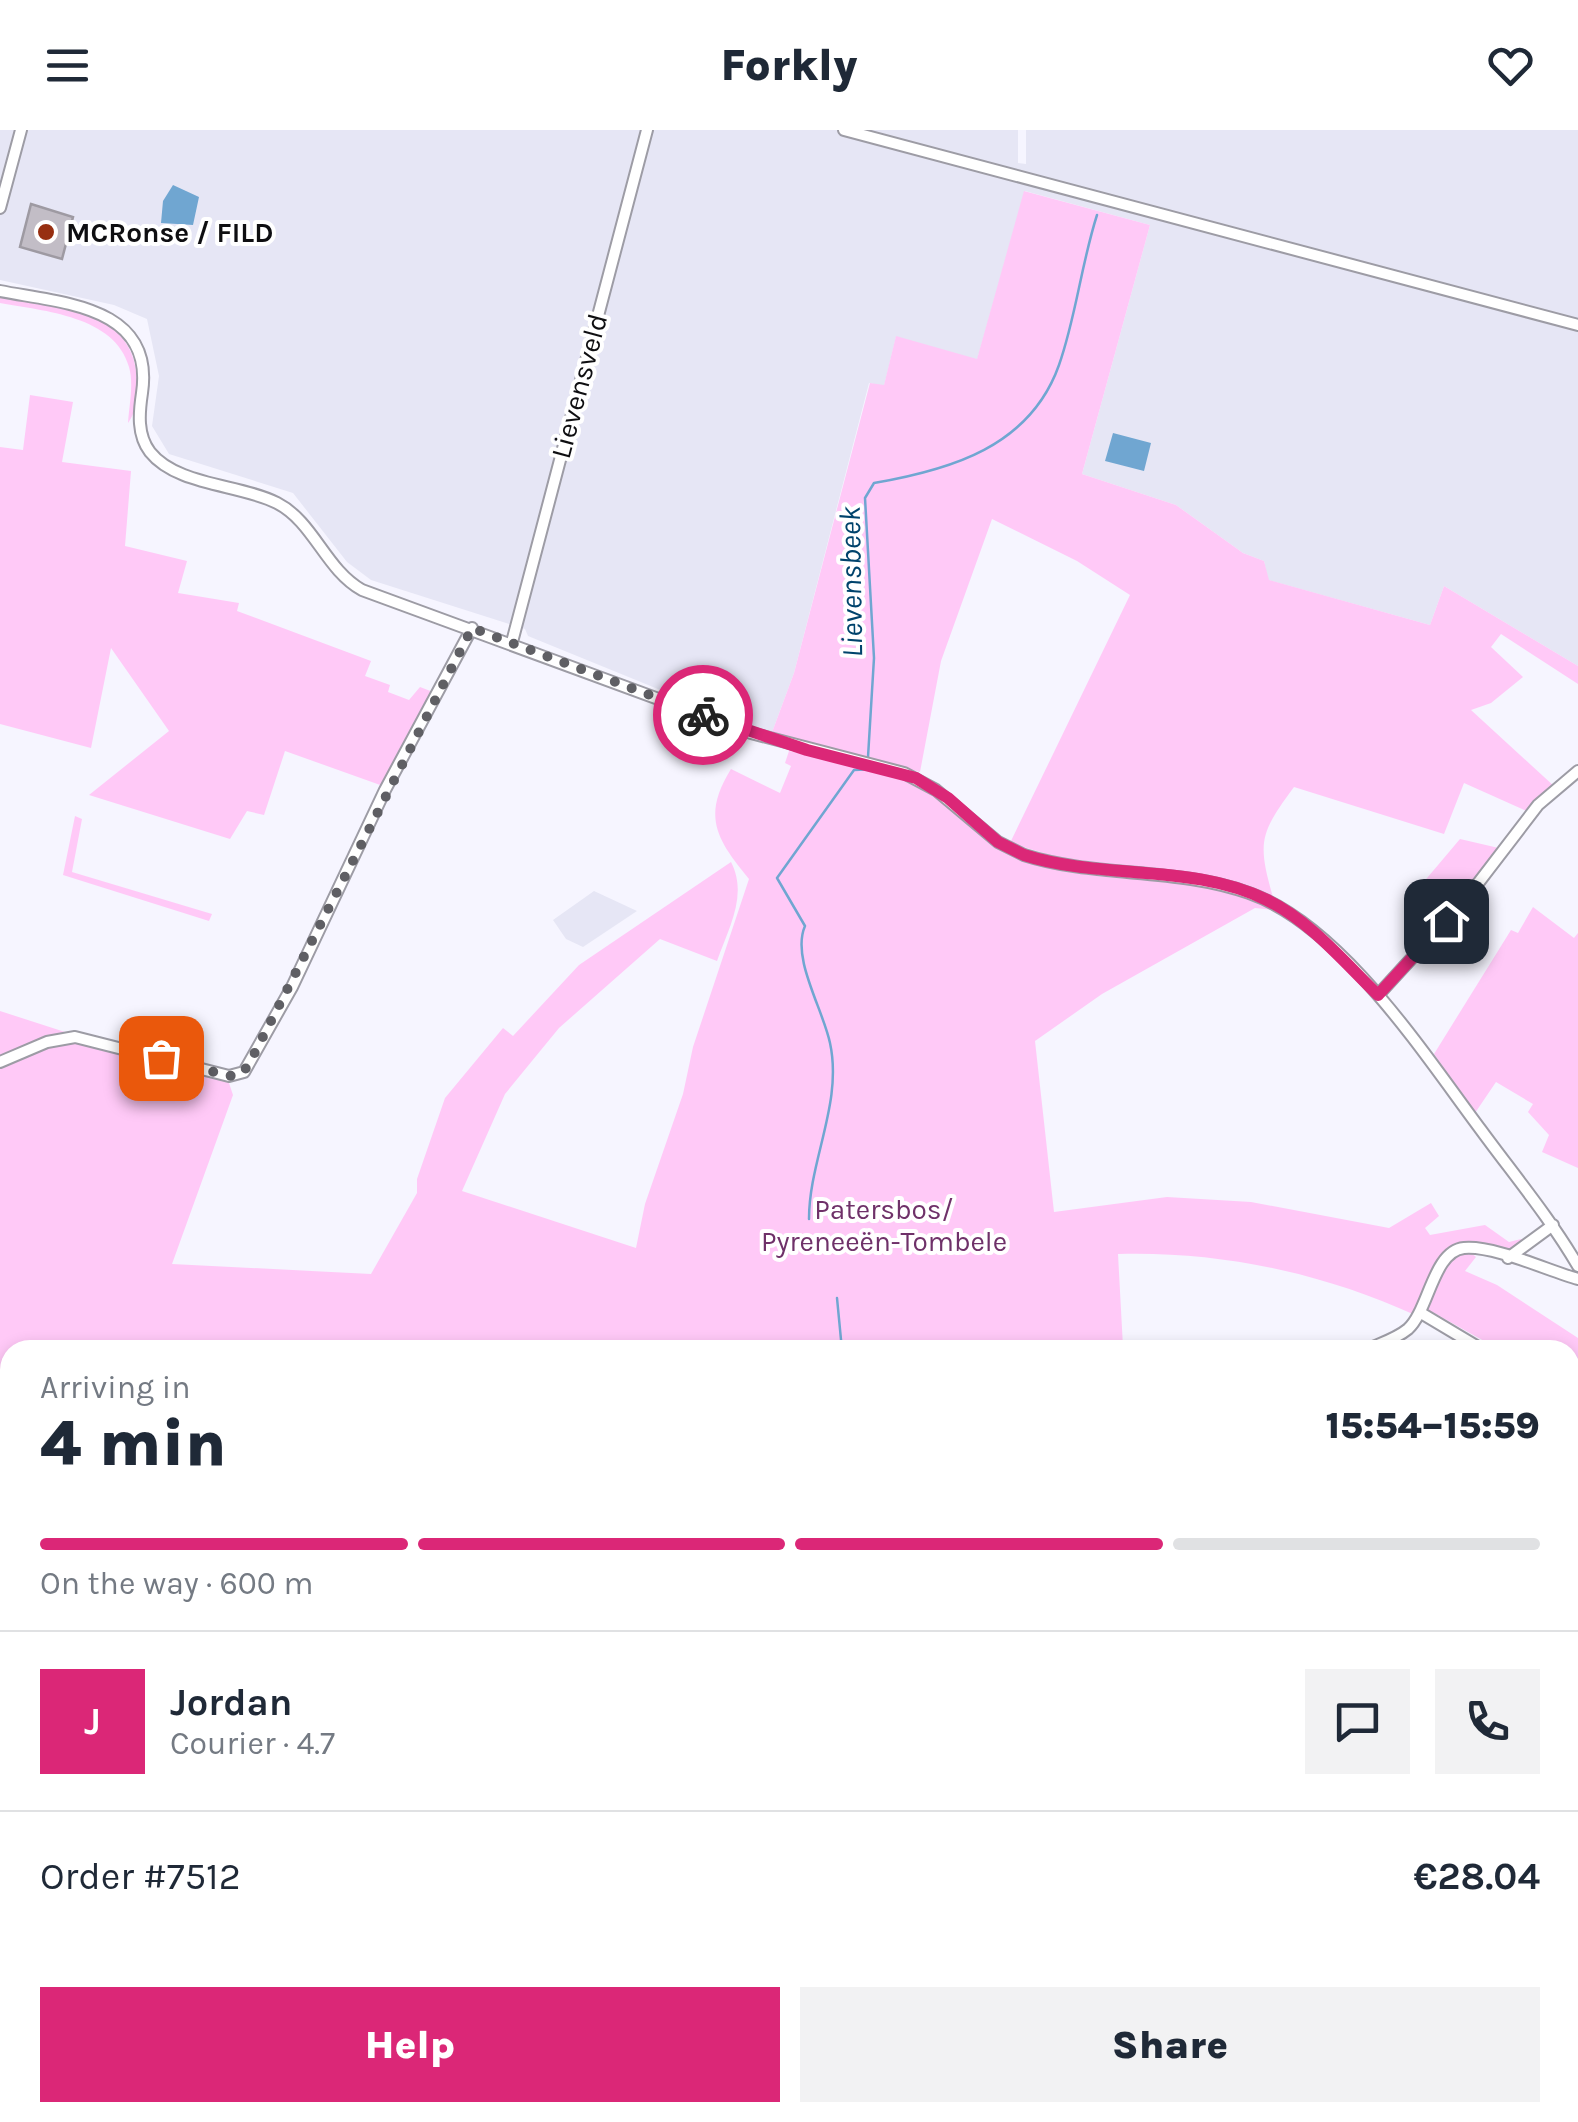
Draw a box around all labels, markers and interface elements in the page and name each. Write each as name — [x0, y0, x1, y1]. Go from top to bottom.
icon: menu — [40, 38, 95, 93]
icon: heart — [1483, 38, 1538, 93]
text: Forkly — [721, 39, 857, 91]
place label: MCRonse / FILD — [66, 216, 273, 249]
marker: MCRonse / FILD — [35, 221, 57, 243]
street label: Lievensveld — [544, 310, 614, 462]
water label: Lievensbeek — [832, 505, 870, 658]
courier — [653, 665, 753, 765]
icon: bike — [676, 688, 731, 743]
pin — [1404, 879, 1489, 964]
icon: home — [1419, 894, 1474, 949]
pin — [119, 1016, 204, 1101]
icon: bag — [134, 1031, 189, 1086]
park label: Patersbos/ Pyreneeën-Tombele — [761, 1193, 1007, 1258]
text: Arriving in — [40, 1369, 191, 1406]
text: 15:54–15:59 — [1325, 1403, 1540, 1448]
text: 4 min — [40, 1405, 227, 1481]
text: On the way · 600 m — [40, 1565, 313, 1602]
button: chat — [1305, 1669, 1410, 1774]
button: phone — [1435, 1669, 1540, 1774]
text: Jordan — [170, 1680, 293, 1725]
text: J — [84, 1699, 101, 1744]
text: Courier · 4.7 — [170, 1725, 335, 1762]
text: Order #7512 — [40, 1854, 241, 1899]
text: €28.04 — [1414, 1854, 1540, 1899]
button: Help — [40, 1987, 780, 2102]
button: Share — [800, 1987, 1540, 2102]

